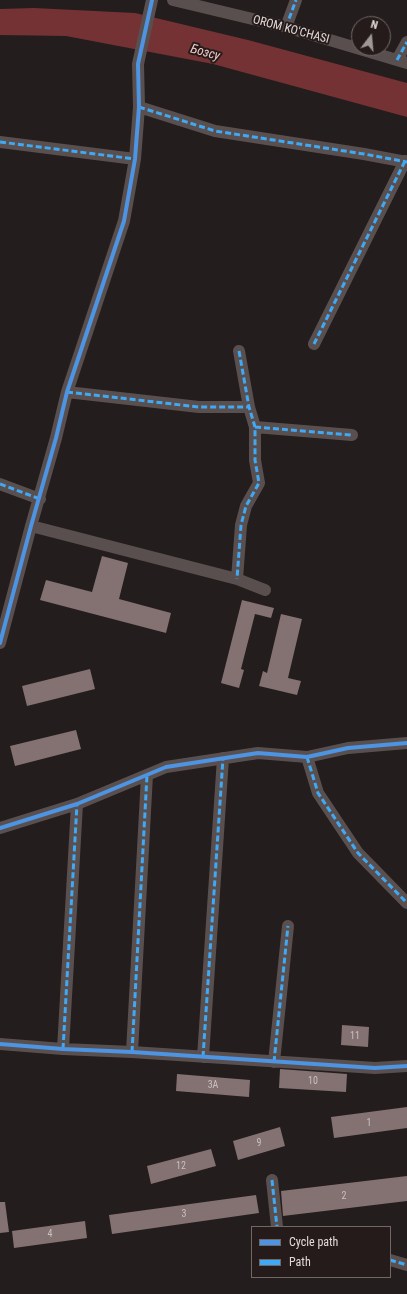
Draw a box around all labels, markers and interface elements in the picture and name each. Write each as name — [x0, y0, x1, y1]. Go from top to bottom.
street label: OROM KO'CHASI — [251, 13, 331, 47]
north arrow — [351, 16, 391, 56]
text: N — [369, 18, 379, 32]
water label: Бозсу — [188, 42, 222, 64]
house number: 11 — [350, 1030, 360, 1042]
house number: 10 — [308, 1075, 318, 1087]
house number: 3А — [208, 1079, 218, 1091]
house number: 1 — [367, 1117, 371, 1129]
house number: 9 — [257, 1137, 261, 1149]
house number: 12 — [176, 1160, 186, 1172]
house number: 2 — [342, 1190, 346, 1202]
house number: 3 — [182, 1208, 186, 1220]
legend — [251, 1226, 391, 1278]
house number: 4 — [48, 1228, 52, 1240]
text: Cycle path — [289, 1235, 338, 1249]
text: Path — [289, 1255, 311, 1269]

